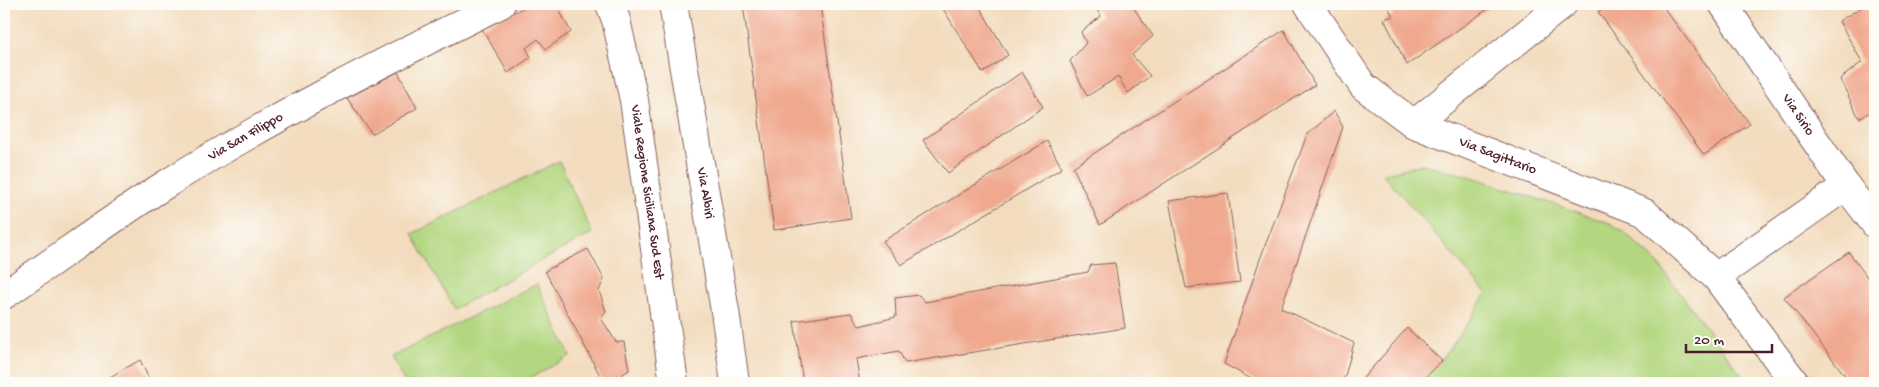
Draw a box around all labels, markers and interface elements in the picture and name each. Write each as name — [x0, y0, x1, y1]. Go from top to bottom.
street label: Via Sirio — [1777, 90, 1818, 139]
street label: Viale Regione Siciliana Sud Est — [626, 103, 668, 281]
street label: Via San Filippo — [204, 109, 286, 166]
street label: Via Sagittario — [1456, 133, 1539, 179]
street label: Via Albiri — [692, 165, 718, 220]
scale bar — [1686, 322, 1773, 354]
text: 20 m — [1694, 332, 1724, 350]

